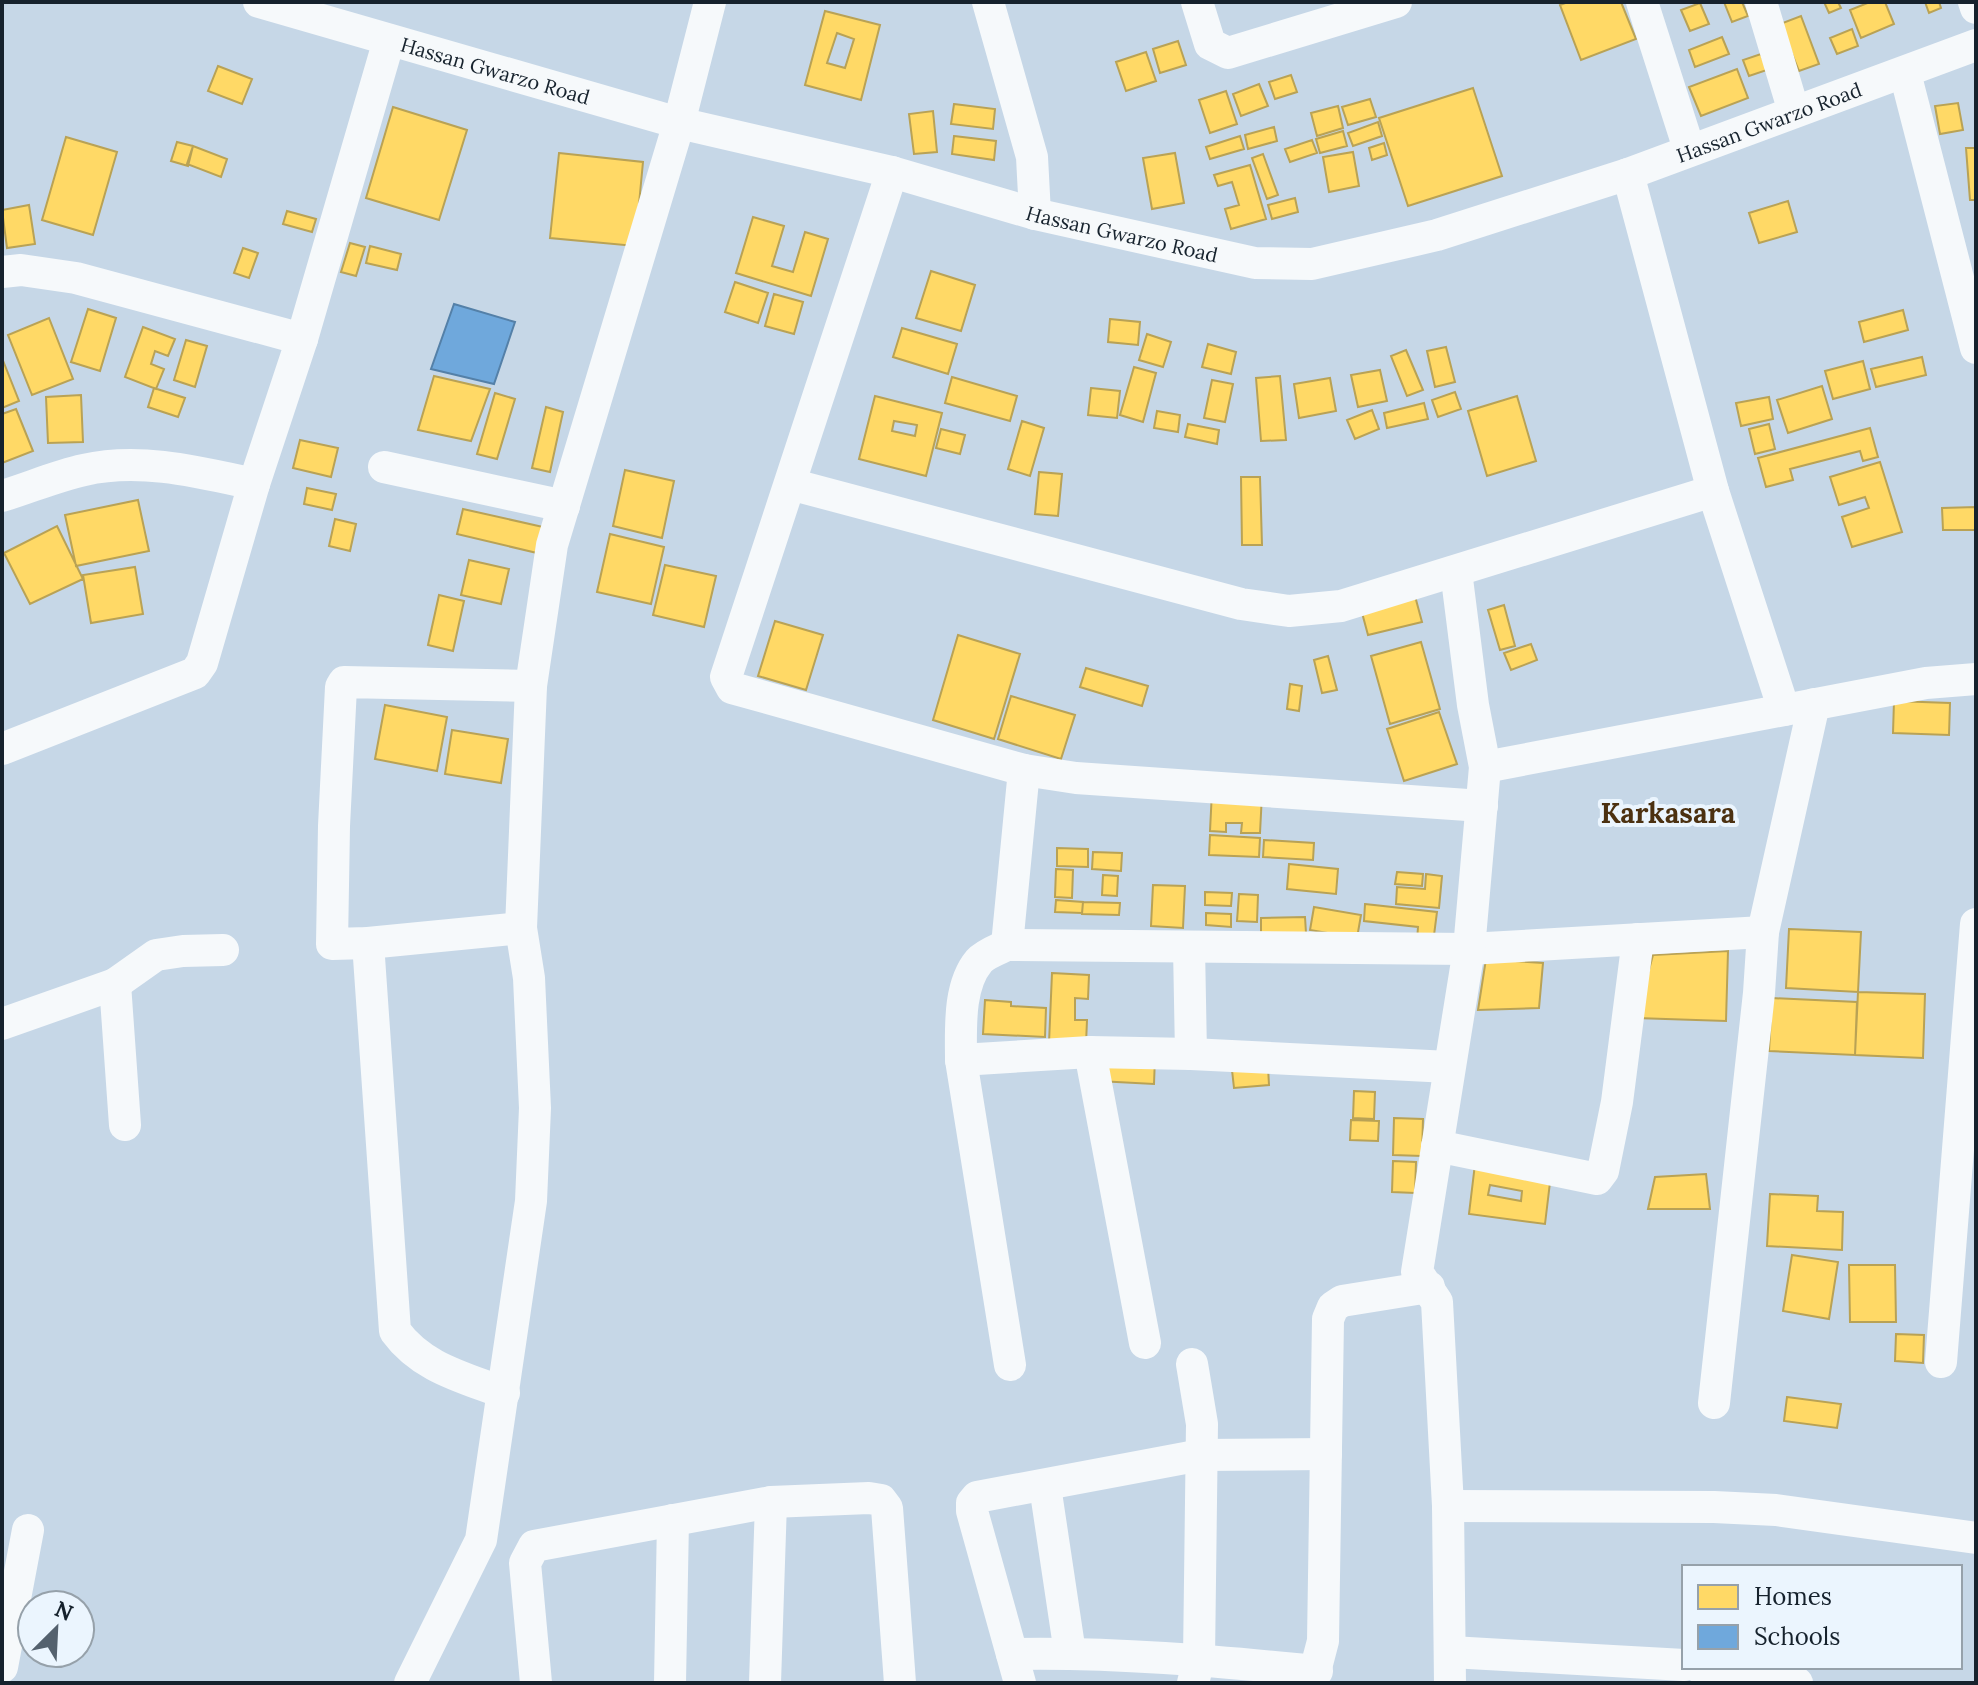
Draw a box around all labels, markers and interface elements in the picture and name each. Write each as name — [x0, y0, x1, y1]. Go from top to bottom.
street label: Hassan Gwarzo Road — [398, 31, 593, 109]
street label: Hassan Gwarzo Road — [1673, 76, 1865, 168]
street label: Hassan Gwarzo Road — [1023, 200, 1220, 267]
district label: Karkasara — [1600, 795, 1736, 831]
legend — [1682, 1565, 1962, 1669]
text: Homes — [1754, 1581, 1832, 1612]
north arrow — [16, 1589, 96, 1669]
text: N — [51, 1594, 78, 1627]
text: Schools — [1754, 1621, 1840, 1652]

